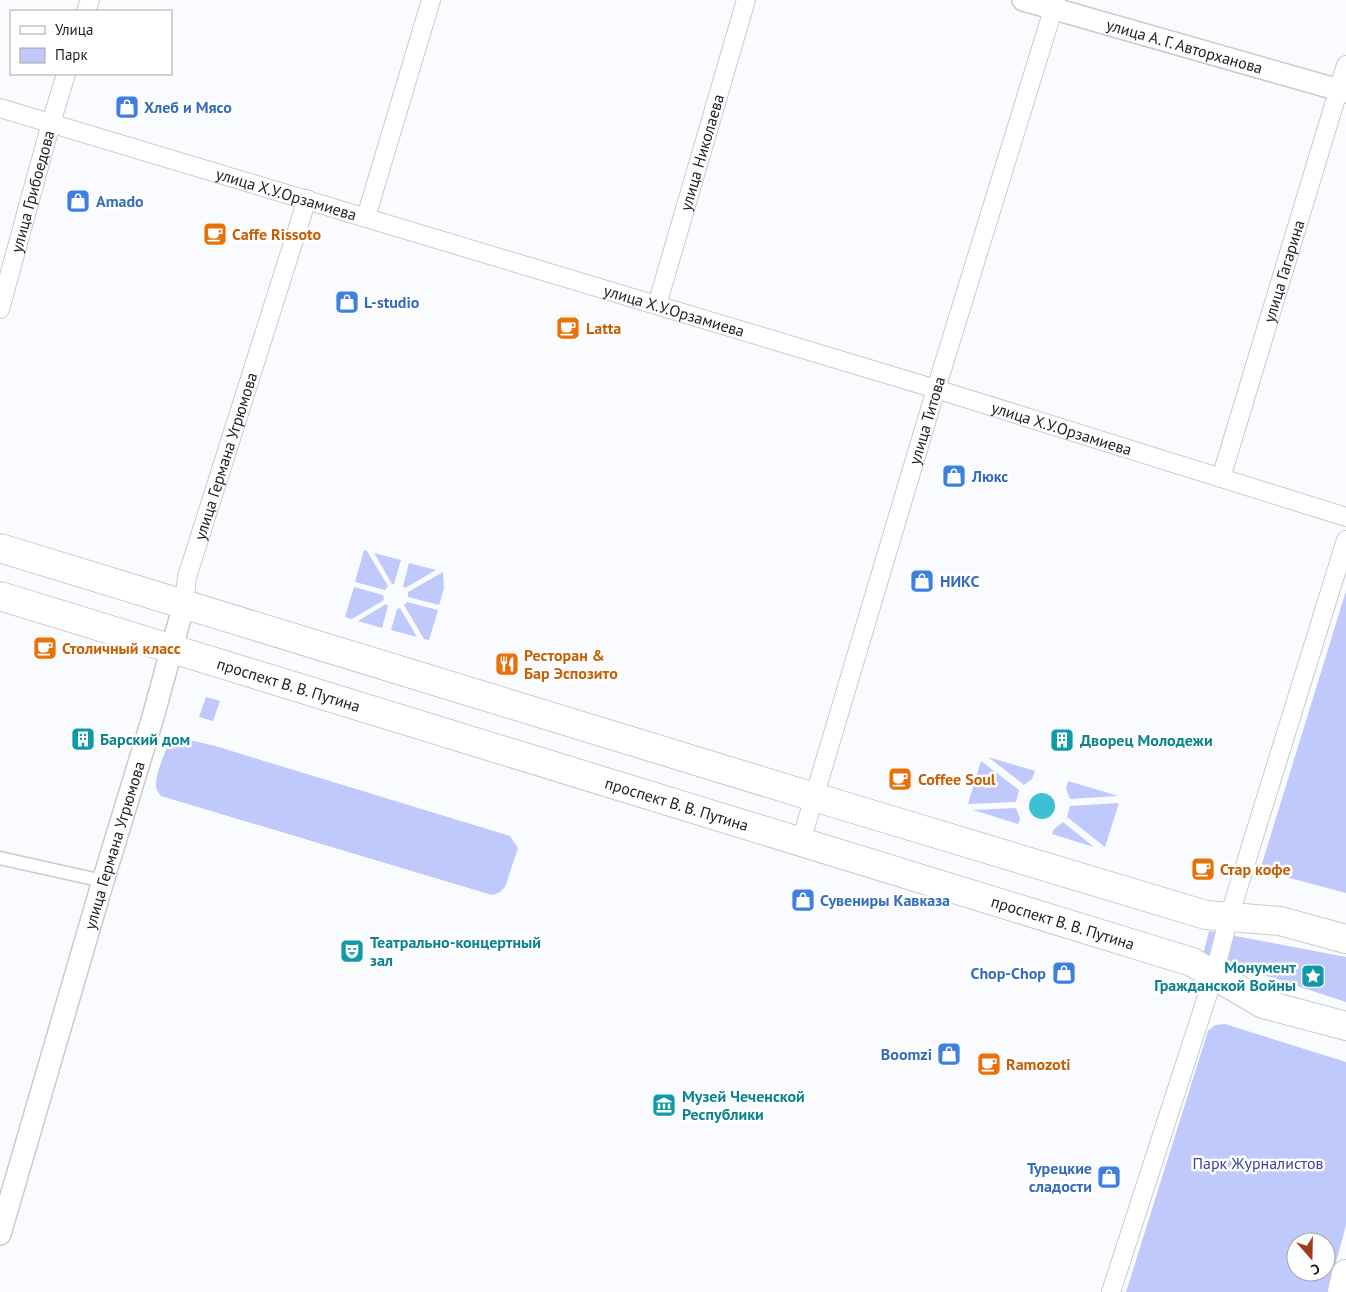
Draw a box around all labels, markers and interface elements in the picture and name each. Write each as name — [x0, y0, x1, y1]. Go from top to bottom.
legend — [10, 10, 172, 75]
street label: улица А. Г. Авторханова — [1104, 14, 1265, 78]
text: Улица — [55, 20, 93, 39]
text: Парк — [55, 45, 88, 64]
street label: улица Николаева — [675, 92, 728, 213]
shop icon: Хлеб и Мясо — [114, 94, 140, 120]
place label: Хлеб и Мясо — [144, 97, 232, 117]
street label: улица Грибоедова — [6, 128, 59, 255]
street label: улица Х.У.Орзамиева — [214, 163, 359, 225]
shop icon: Amado — [65, 188, 91, 214]
place label: Amado — [96, 191, 144, 211]
street label: улица Гагарина — [1259, 218, 1309, 325]
cafe icon: Caffe Rissoto — [202, 221, 228, 247]
place label: Caffe Rissoto — [232, 224, 322, 244]
street label: улица Х.У.Орзамиева — [601, 280, 747, 341]
shop icon: L-studio — [334, 289, 360, 315]
place label: L-studio — [364, 292, 420, 312]
cafe icon: Latta — [555, 315, 581, 341]
place label: Latta — [586, 318, 621, 338]
street label: улица Германа Угрюмова — [189, 370, 261, 542]
street label: улица Титова — [904, 374, 949, 467]
street label: улица Х.У.Орзамиева — [989, 397, 1134, 460]
shop icon: Люкс — [941, 463, 967, 489]
place label: Люкс — [971, 466, 1008, 486]
shop icon: НИКС — [909, 568, 935, 594]
place label: НИКС — [940, 571, 980, 591]
cafe icon: Столичный класс — [32, 635, 58, 661]
place label: Столичный класс — [62, 638, 181, 658]
place label: Ресторан & Бар Эспозито — [524, 645, 618, 683]
restaurant icon: Ресторан & Бар Эспозито — [494, 651, 520, 677]
street label: проспект В. В. Путина — [215, 653, 363, 716]
building icon: Барский дом — [70, 726, 96, 752]
building icon: Дворец Молодежи — [1049, 727, 1075, 753]
place label: Барский дом — [100, 729, 190, 749]
place label: Дворец Молодежи — [1080, 730, 1213, 750]
street label: улица Германа Угрюмова — [79, 759, 149, 932]
cafe icon: Coffee Soul — [887, 766, 913, 792]
place label: Coffee Soul — [918, 769, 996, 789]
street label: проспект В. В. Путина — [603, 772, 751, 835]
cafe icon: Стар кофе — [1190, 856, 1216, 882]
place label: Стар кофе — [1220, 859, 1291, 879]
shop icon: Сувениры Кавказа — [790, 887, 816, 913]
place label: Сувениры Кавказа — [820, 890, 950, 910]
street label: проспект В. В. Путина — [989, 891, 1137, 954]
place label: Театрально-концертный зал — [370, 932, 541, 970]
theatre icon: Театрально-концертный зал — [339, 938, 365, 964]
place label: Монумент Гражданской Войны — [1154, 957, 1296, 995]
shop icon: Chop-Chop — [1051, 960, 1077, 986]
place label: Chop-Chop — [970, 963, 1046, 983]
place icon: Монумент Гражданской Войны — [1300, 963, 1326, 989]
shop icon: Boomzi — [936, 1041, 962, 1067]
place label: Boomzi — [881, 1044, 932, 1064]
cafe icon: Ramozoti — [976, 1051, 1002, 1077]
place label: Ramozoti — [1006, 1054, 1071, 1074]
place label: Музей Чеченской Республики — [682, 1086, 805, 1124]
museum icon: Музей Чеченской Республики — [651, 1092, 677, 1118]
park label: Парк Журналистов — [1192, 1153, 1324, 1173]
place label: Турецкие сладости — [1027, 1158, 1092, 1196]
shop icon: Турецкие сладости — [1096, 1164, 1122, 1190]
north arrow — [1286, 1232, 1336, 1282]
text: С — [1309, 1259, 1322, 1279]

